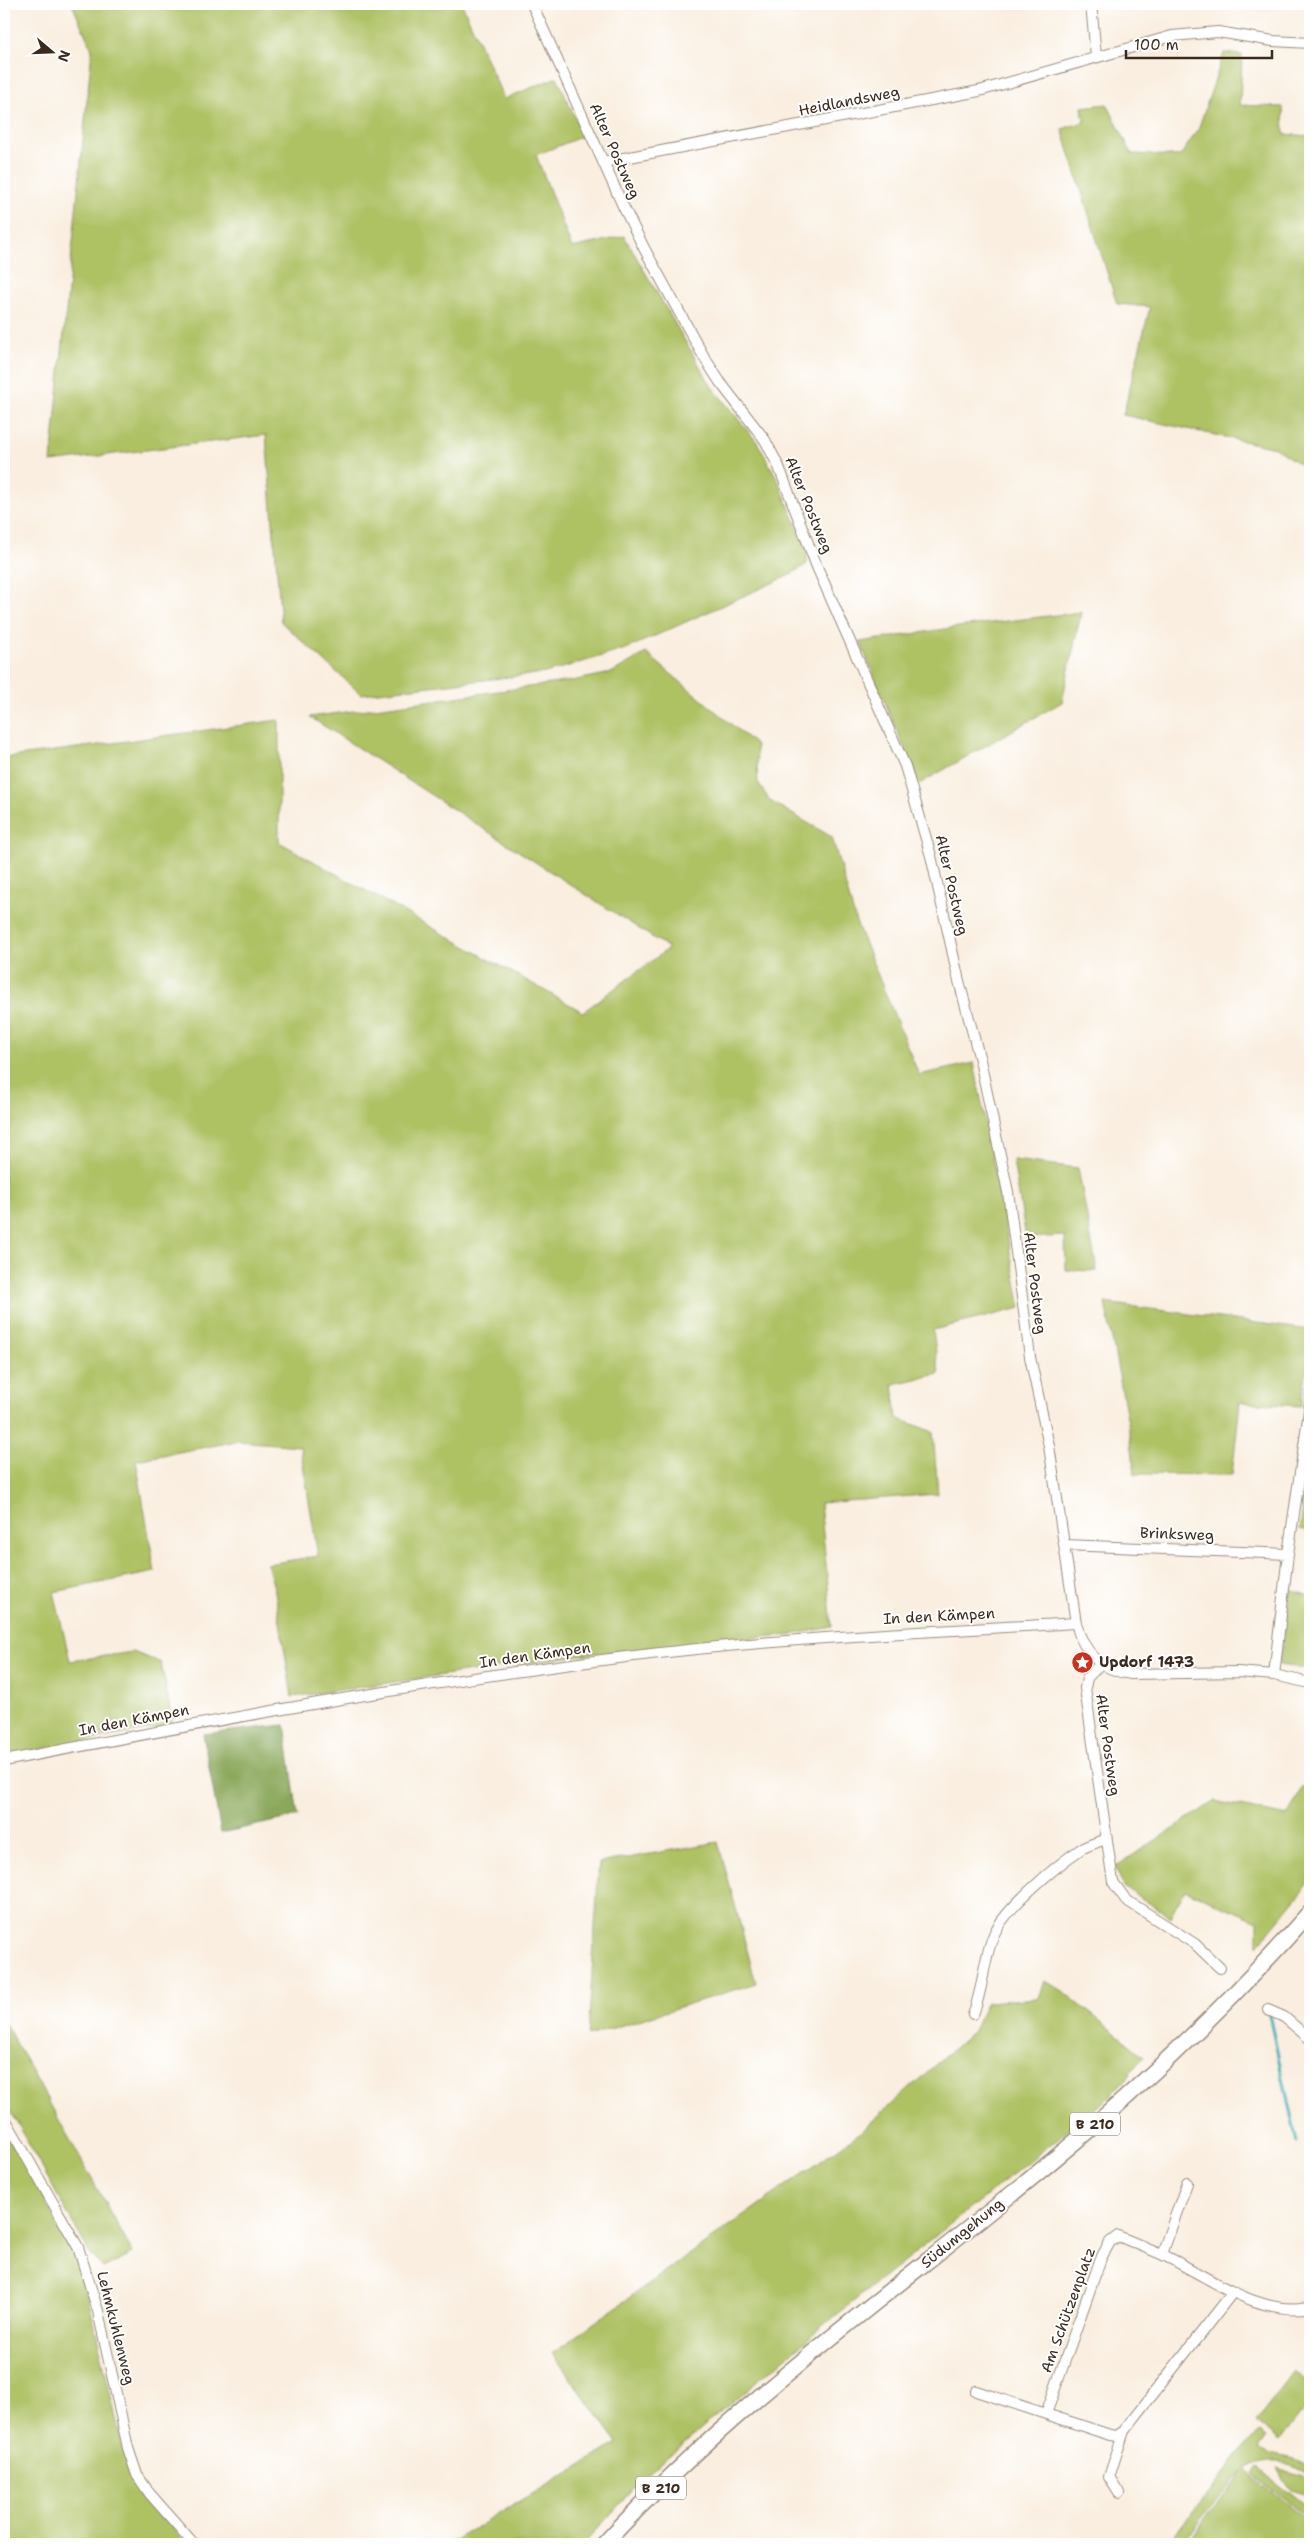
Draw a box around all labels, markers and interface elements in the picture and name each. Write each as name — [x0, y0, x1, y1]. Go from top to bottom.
north arrow — [28, 28, 78, 78]
scale bar — [1126, 28, 1273, 60]
text: 100 m — [1134, 35, 1179, 55]
text: N — [54, 48, 75, 64]
street label: Heidlandsweg — [797, 81, 901, 121]
street label: Alter Postweg — [585, 100, 645, 202]
street label: Alter Postweg — [780, 454, 838, 556]
street label: Alter Postweg — [931, 833, 973, 937]
street label: Alter Postweg — [1019, 1231, 1051, 1335]
street label: Brinksweg — [1139, 1523, 1215, 1545]
street label: In den Kämpen — [883, 1603, 995, 1629]
street label: In den Kämpen — [478, 1637, 592, 1673]
place icon: Updorf 1473 — [1071, 1650, 1095, 1674]
place label: Updorf 1473 — [1099, 1652, 1194, 1672]
street label: Alter Postweg — [1091, 1693, 1125, 1797]
street label: In den Kämpen — [77, 1700, 191, 1740]
road number: B 210 — [1070, 2112, 1120, 2136]
street label: Südumgehung — [916, 2193, 1008, 2273]
street label: Am Schützenplatz — [1036, 2245, 1100, 2375]
street label: Lehmkuhlenweg — [92, 2269, 140, 2387]
road number: B 210 — [636, 2476, 686, 2500]

